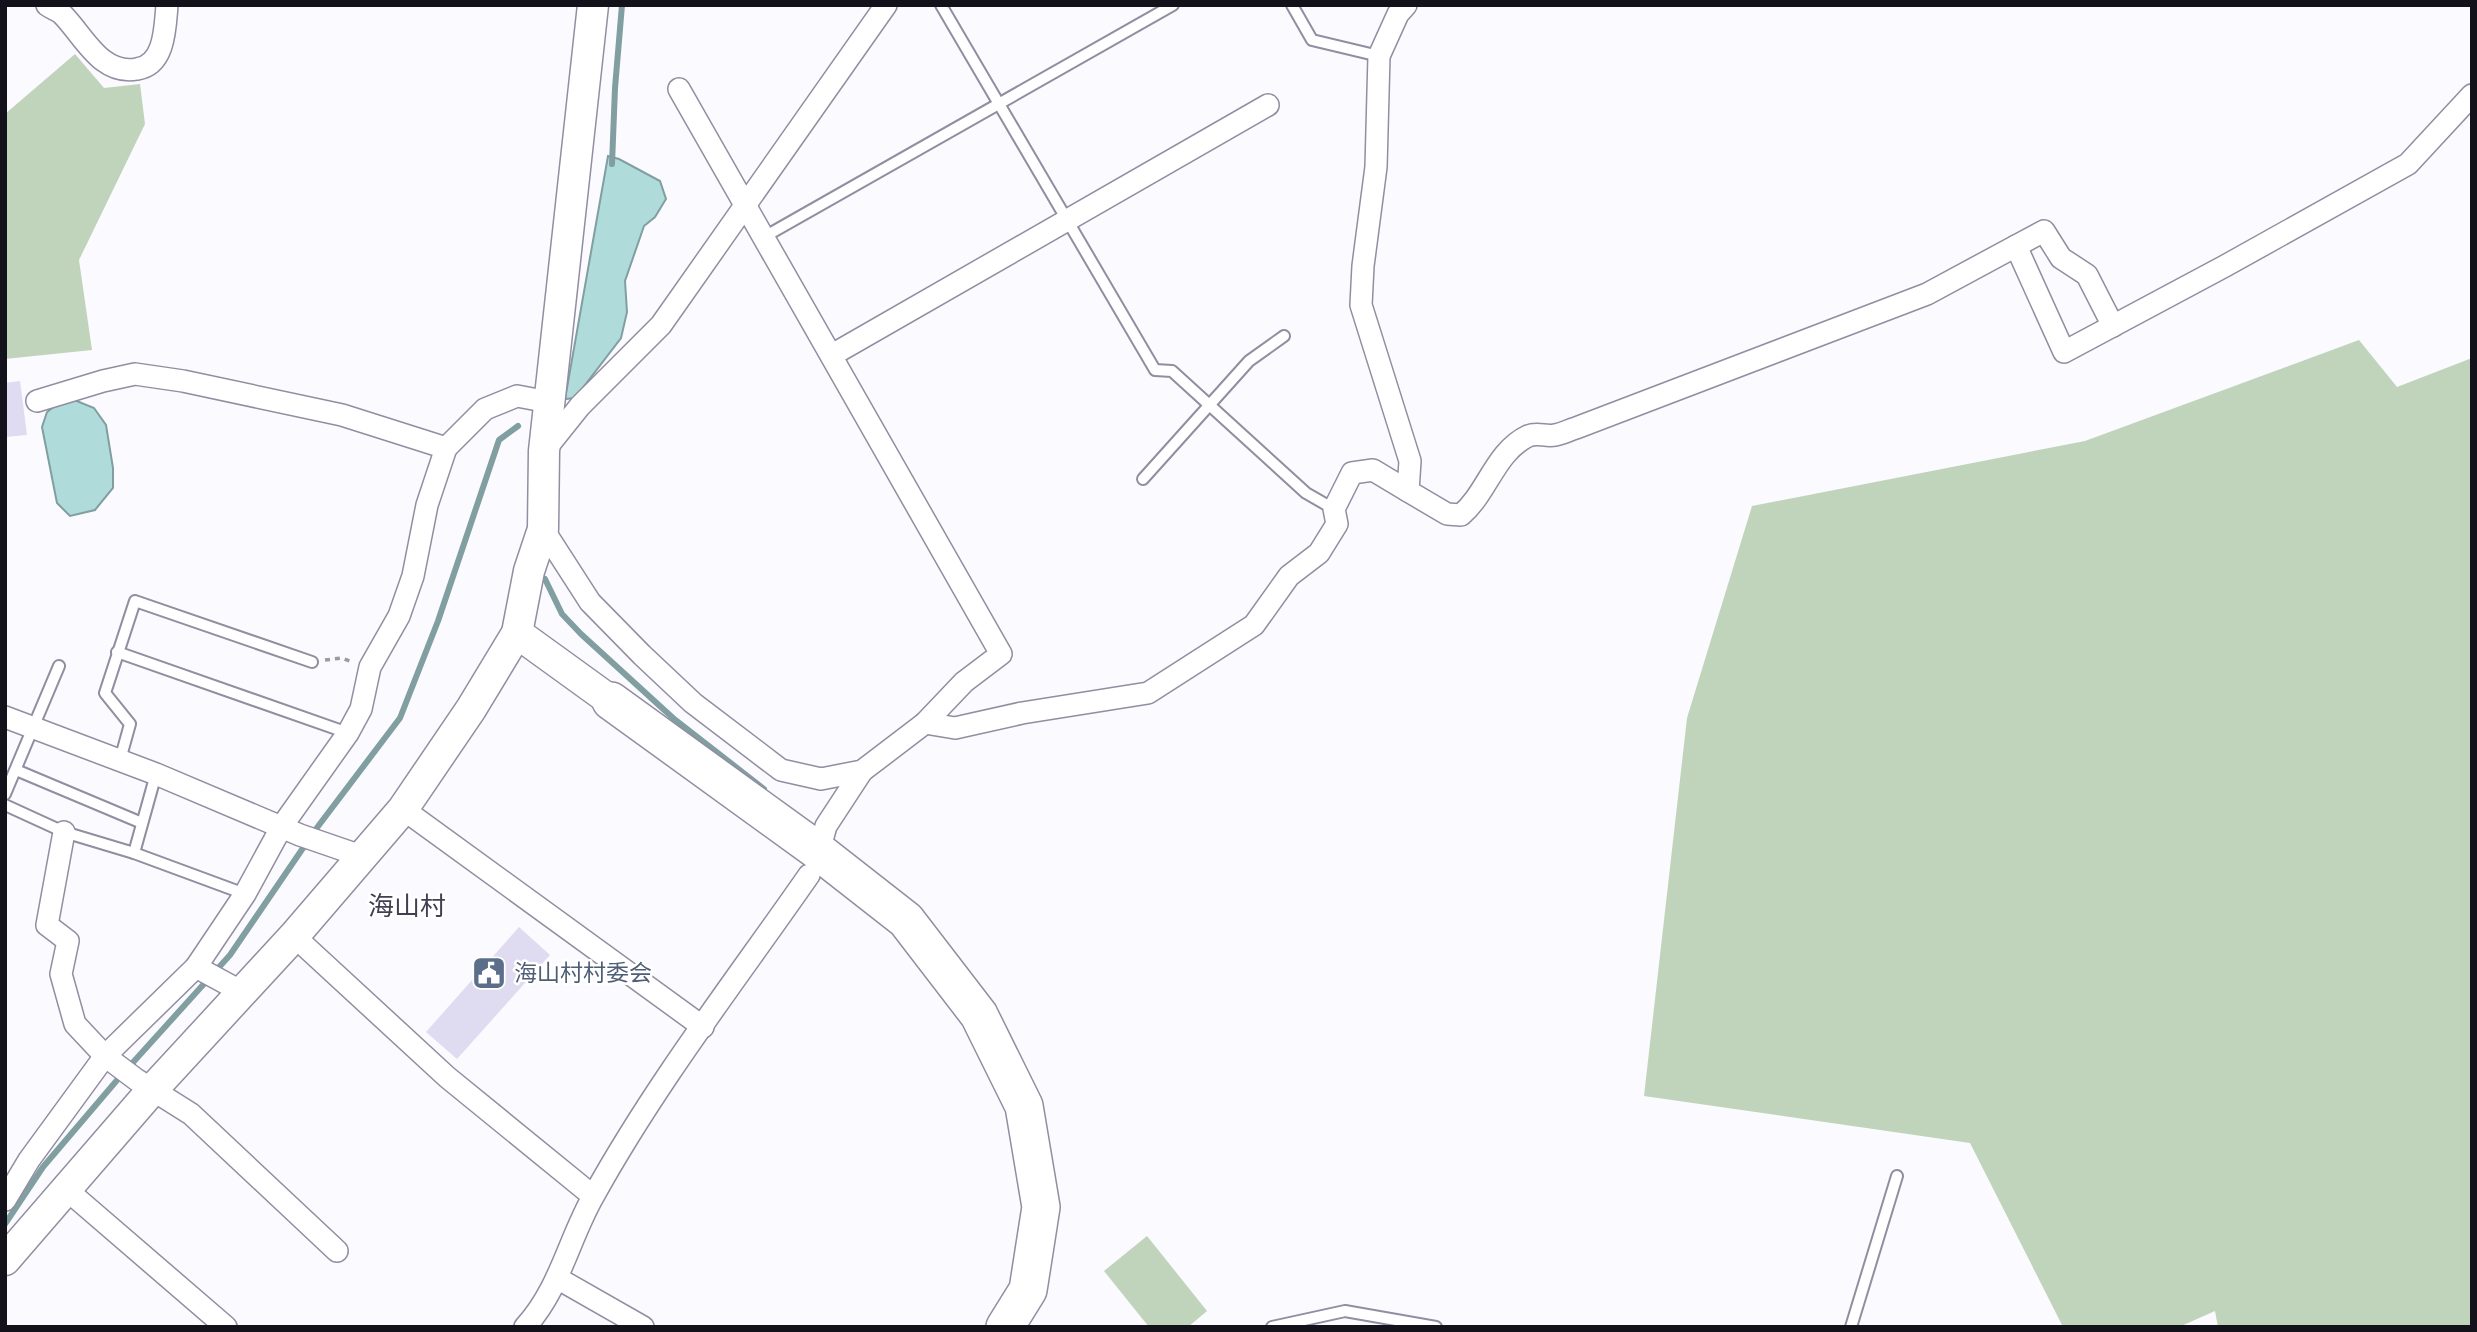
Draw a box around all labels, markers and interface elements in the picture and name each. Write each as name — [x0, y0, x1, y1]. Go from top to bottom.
district label: 海山村 — [368, 892, 446, 923]
public building icon: 海山村村委会 — [470, 954, 508, 992]
place label: 海山村村委会 — [514, 960, 652, 988]

